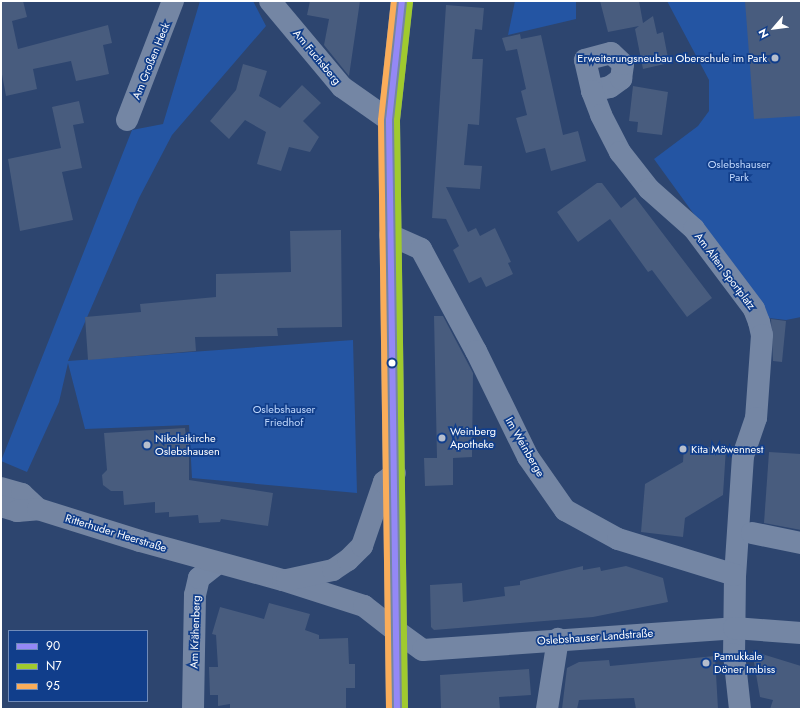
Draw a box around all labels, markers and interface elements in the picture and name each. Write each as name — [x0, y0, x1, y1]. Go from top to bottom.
north arrow — [754, 8, 794, 48]
street label: Am Großen Heck — [130, 21, 172, 101]
text: N — [754, 26, 773, 41]
street label: Am Fuchsberg — [290, 27, 344, 87]
place label: Erweiterungsneubau Oberschule im Park — [577, 51, 767, 65]
marker: Erweiterungsneubau Oberschule im Park — [770, 53, 780, 63]
park label: Oslebshauser Park — [708, 158, 770, 184]
street label: Am Alten Sportplatz — [692, 230, 758, 312]
unlabelled marker — [387, 358, 397, 368]
park label: Oslebshauser Friedhof — [253, 403, 315, 429]
street label: Im Weinberge — [503, 415, 547, 479]
place label: Weinberg Apotheke — [450, 425, 496, 451]
place label: Nikolaikirche Oslebshausen — [155, 432, 220, 458]
marker: Weinberg Apotheke — [437, 433, 447, 443]
marker: Nikolaikirche Oslebshausen — [142, 440, 152, 450]
place label: Kita Möwennest — [691, 442, 763, 456]
marker: Kita Möwennest — [678, 444, 688, 454]
street label: Ritterhuder Heerstraße — [64, 511, 168, 555]
street label: Am Krähenberg — [187, 595, 203, 669]
street label: Oslebshauser Landstraße — [537, 626, 653, 648]
legend — [8, 630, 148, 702]
text: 90 — [46, 637, 60, 655]
place label: Pamukkale Döner Imbiss — [714, 650, 775, 676]
text: N7 — [46, 657, 62, 675]
marker: Pamukkale Döner Imbiss — [701, 658, 711, 668]
text: 95 — [46, 677, 60, 695]

